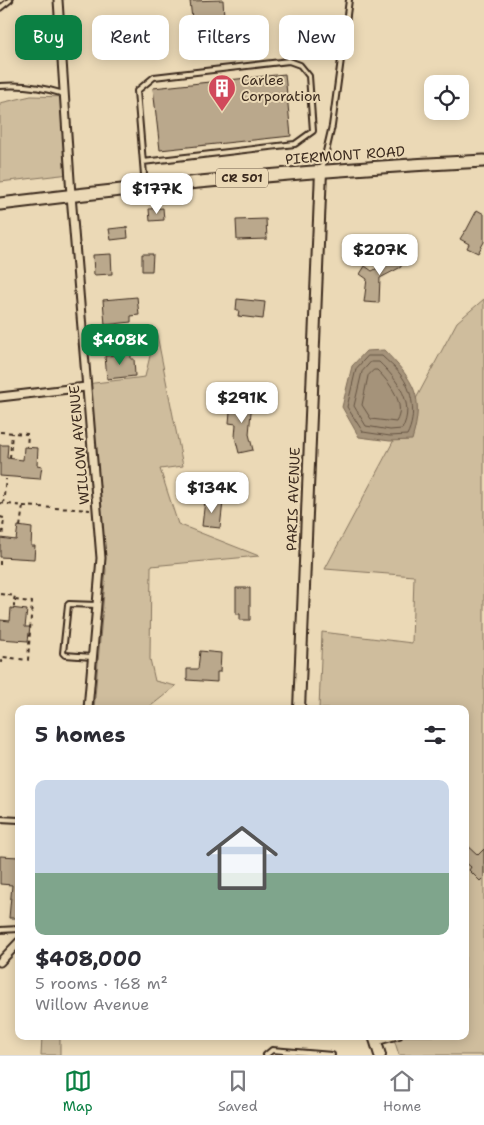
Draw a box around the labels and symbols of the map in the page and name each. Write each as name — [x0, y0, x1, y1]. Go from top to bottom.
place label: Carlee Corporation — [241, 71, 321, 105]
building icon: Carlee Corporation — [207, 73, 237, 112]
street label: PIERMONT ROAD — [285, 142, 405, 168]
road number: CR 501 — [216, 168, 268, 188]
pin: $177K — [122, 172, 192, 215]
pin: $207K — [345, 234, 415, 276]
pin: $408K — [85, 324, 155, 366]
pin: $291K — [207, 382, 277, 424]
street label: WILLOW AVENUE — [65, 384, 93, 506]
street label: PARIS AVENUE — [282, 446, 304, 551]
pin: $134K — [177, 472, 247, 514]

